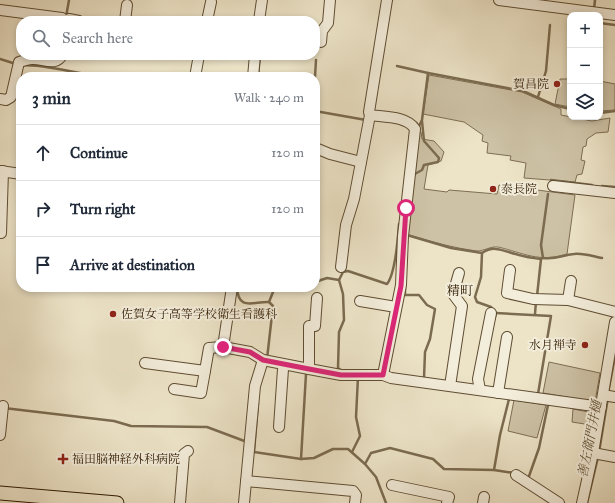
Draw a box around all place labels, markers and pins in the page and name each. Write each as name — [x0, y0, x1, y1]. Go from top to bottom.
place label: 賀昌院 — [513, 77, 549, 91]
marker: 賀昌院 — [552, 79, 562, 89]
place label: 泰長院 — [501, 182, 537, 196]
marker: 泰長院 — [488, 184, 498, 194]
place label: 佐賀女子高等学校衛生看護科 — [121, 307, 277, 321]
marker: 佐賀女子高等学校衛生看護科 — [108, 309, 118, 319]
place label: 水月禅寺 — [529, 338, 577, 352]
marker: 水月禅寺 — [580, 340, 590, 350]
place label: 福田脳神経外科病院 — [72, 452, 180, 466]
marker: 福田脳神経外科病院 — [57, 453, 69, 465]

